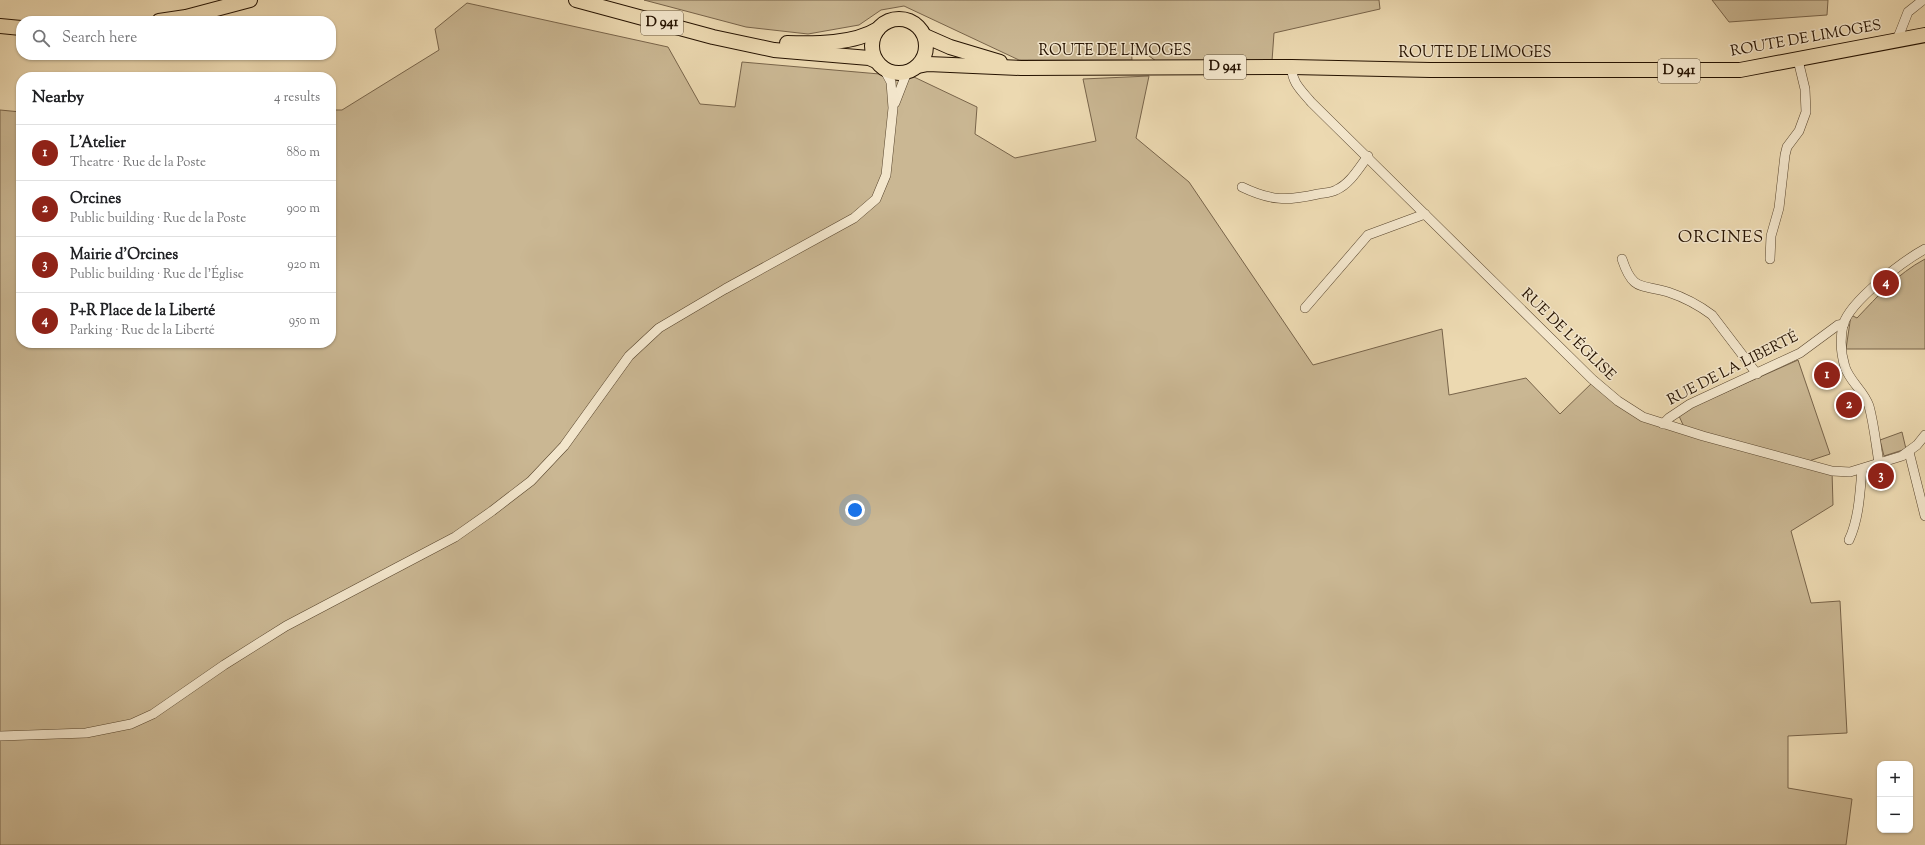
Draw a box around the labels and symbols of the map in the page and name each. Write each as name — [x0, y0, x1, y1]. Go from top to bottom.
road number: D 941 — [641, 11, 683, 35]
street label: ROUTE DE LIMOGES — [1729, 15, 1883, 63]
street label: ROUTE DE LIMOGES — [1039, 41, 1191, 62]
street label: ROUTE DE LIMOGES — [1399, 43, 1551, 64]
road number: D 941 — [1204, 55, 1246, 79]
road number: D 941 — [1658, 59, 1700, 83]
district label: ORCINES — [1678, 226, 1764, 250]
pin: 4 — [1873, 268, 1899, 298]
street label: RUE DE L'ÉGLISE — [1516, 284, 1621, 386]
street label: RUE DE LA LIBERTÉ — [1663, 326, 1802, 411]
pin: 1 — [1814, 360, 1840, 390]
pin: 2 — [1836, 390, 1862, 420]
pin: 3 — [1868, 461, 1894, 491]
your location — [845, 500, 865, 520]

